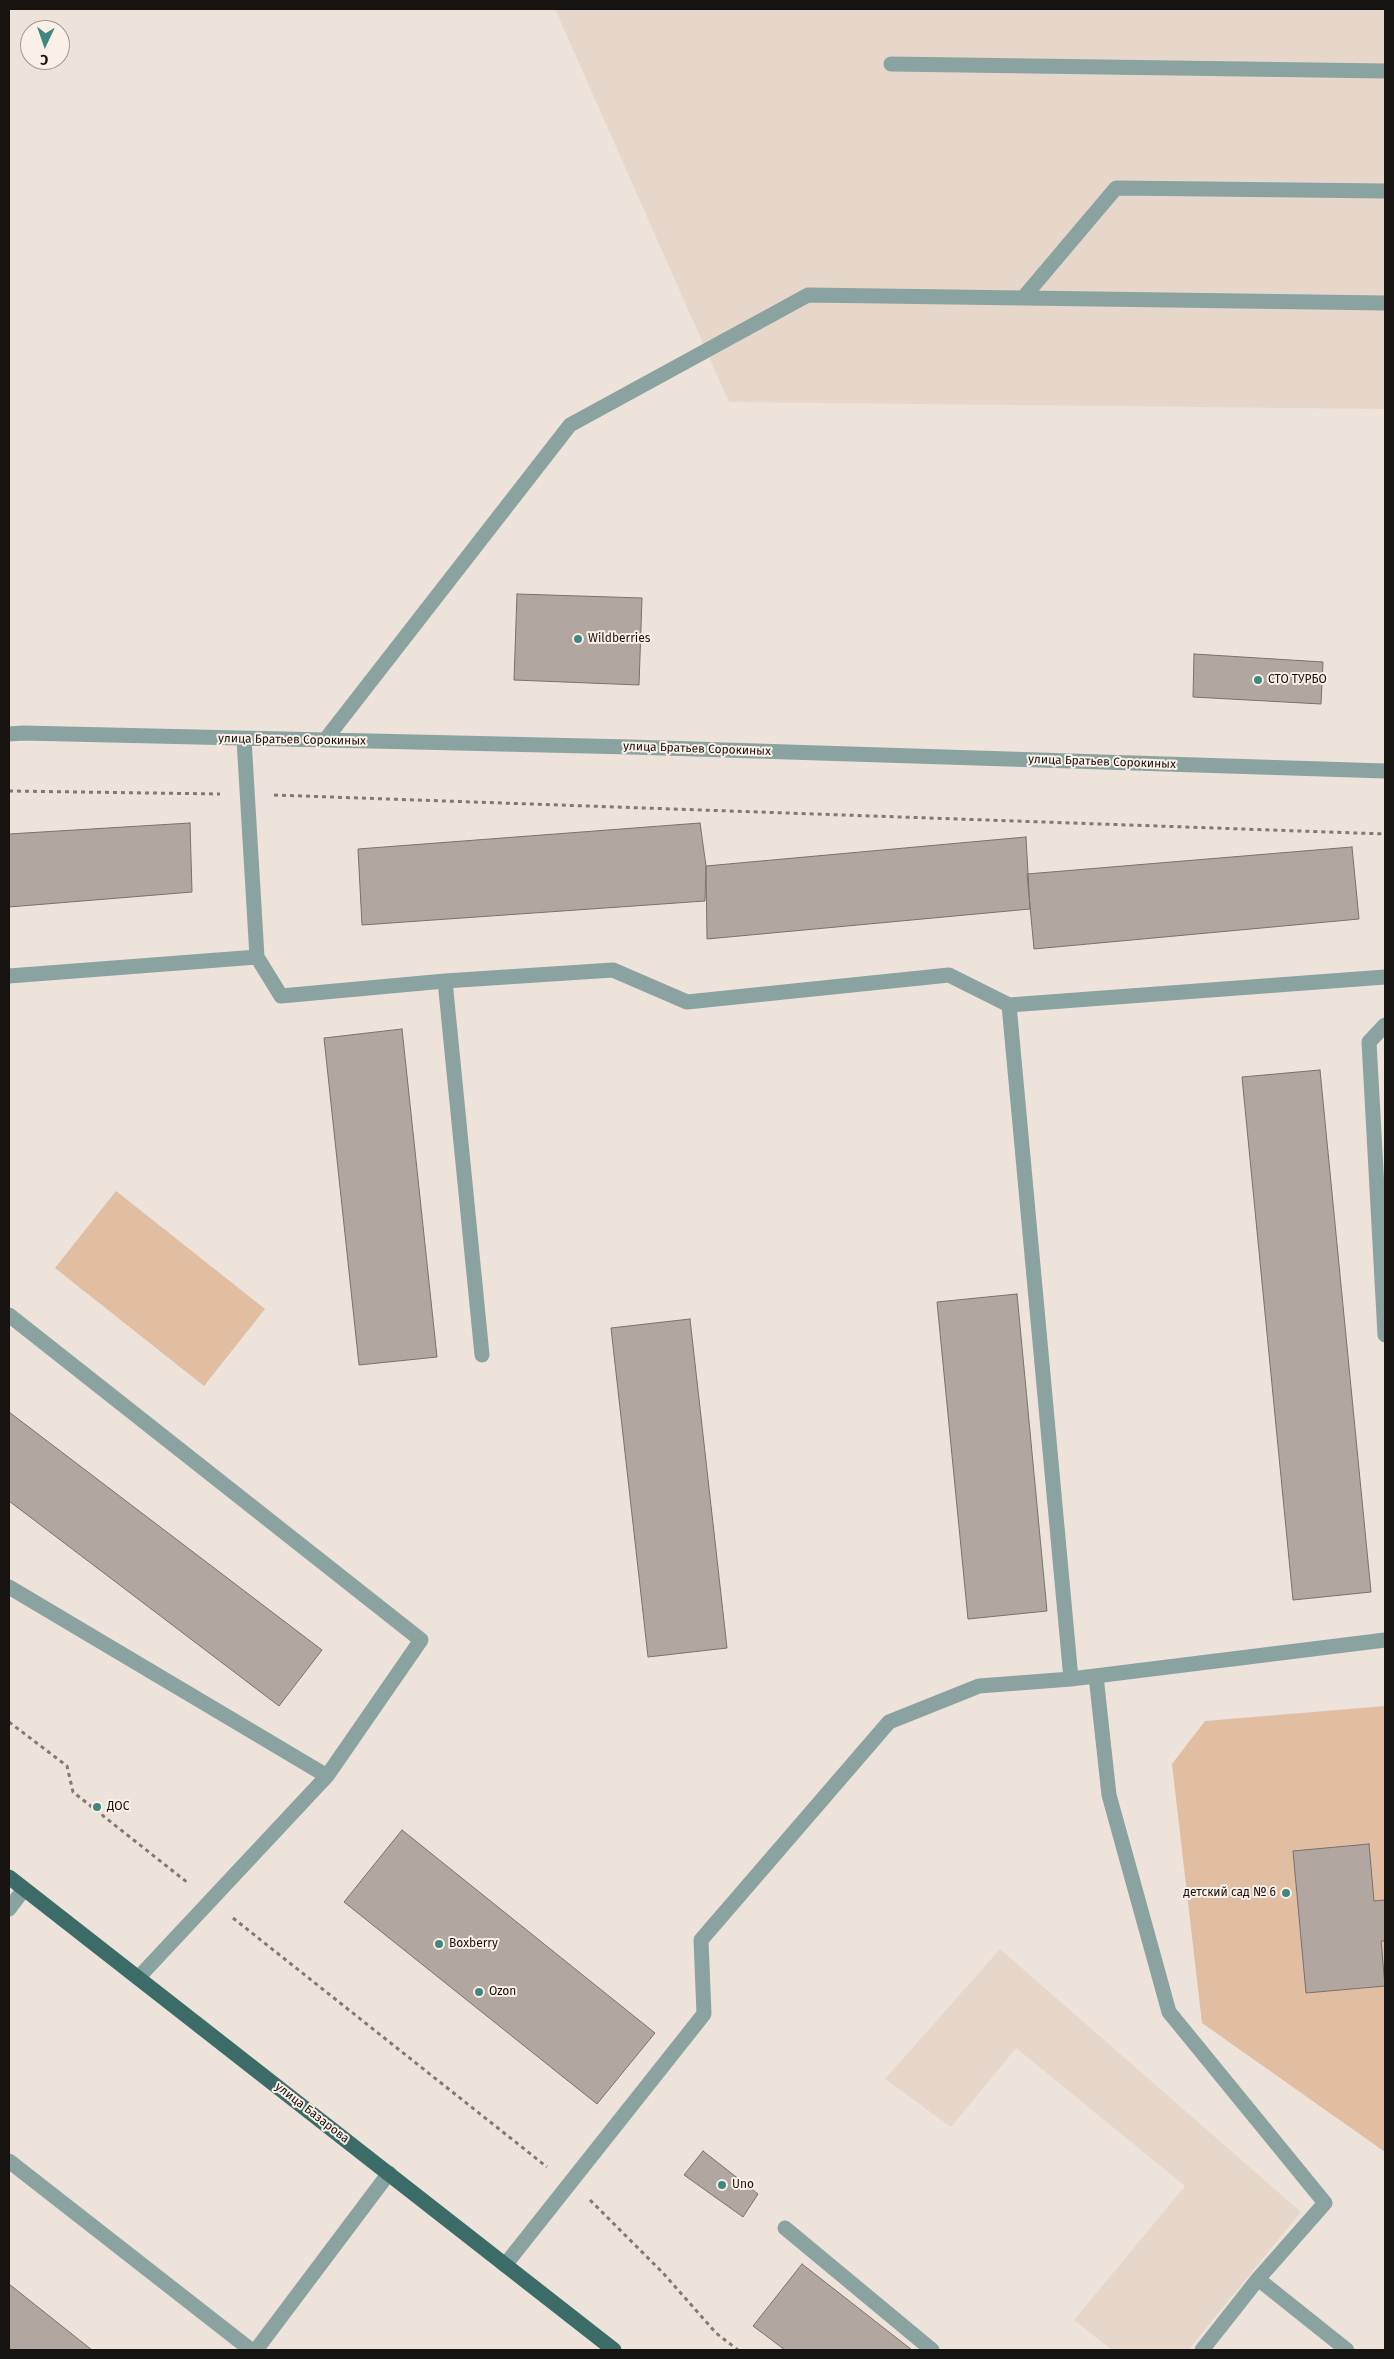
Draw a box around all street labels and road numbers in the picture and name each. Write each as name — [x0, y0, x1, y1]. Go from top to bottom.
street label: улица Братьев Сорокиных — [218, 732, 366, 748]
street label: улица Братьев Сорокиных — [623, 739, 771, 759]
street label: улица Братьев Сорокиных — [1028, 752, 1176, 772]
street label: улица Базарова — [272, 2080, 352, 2146]

